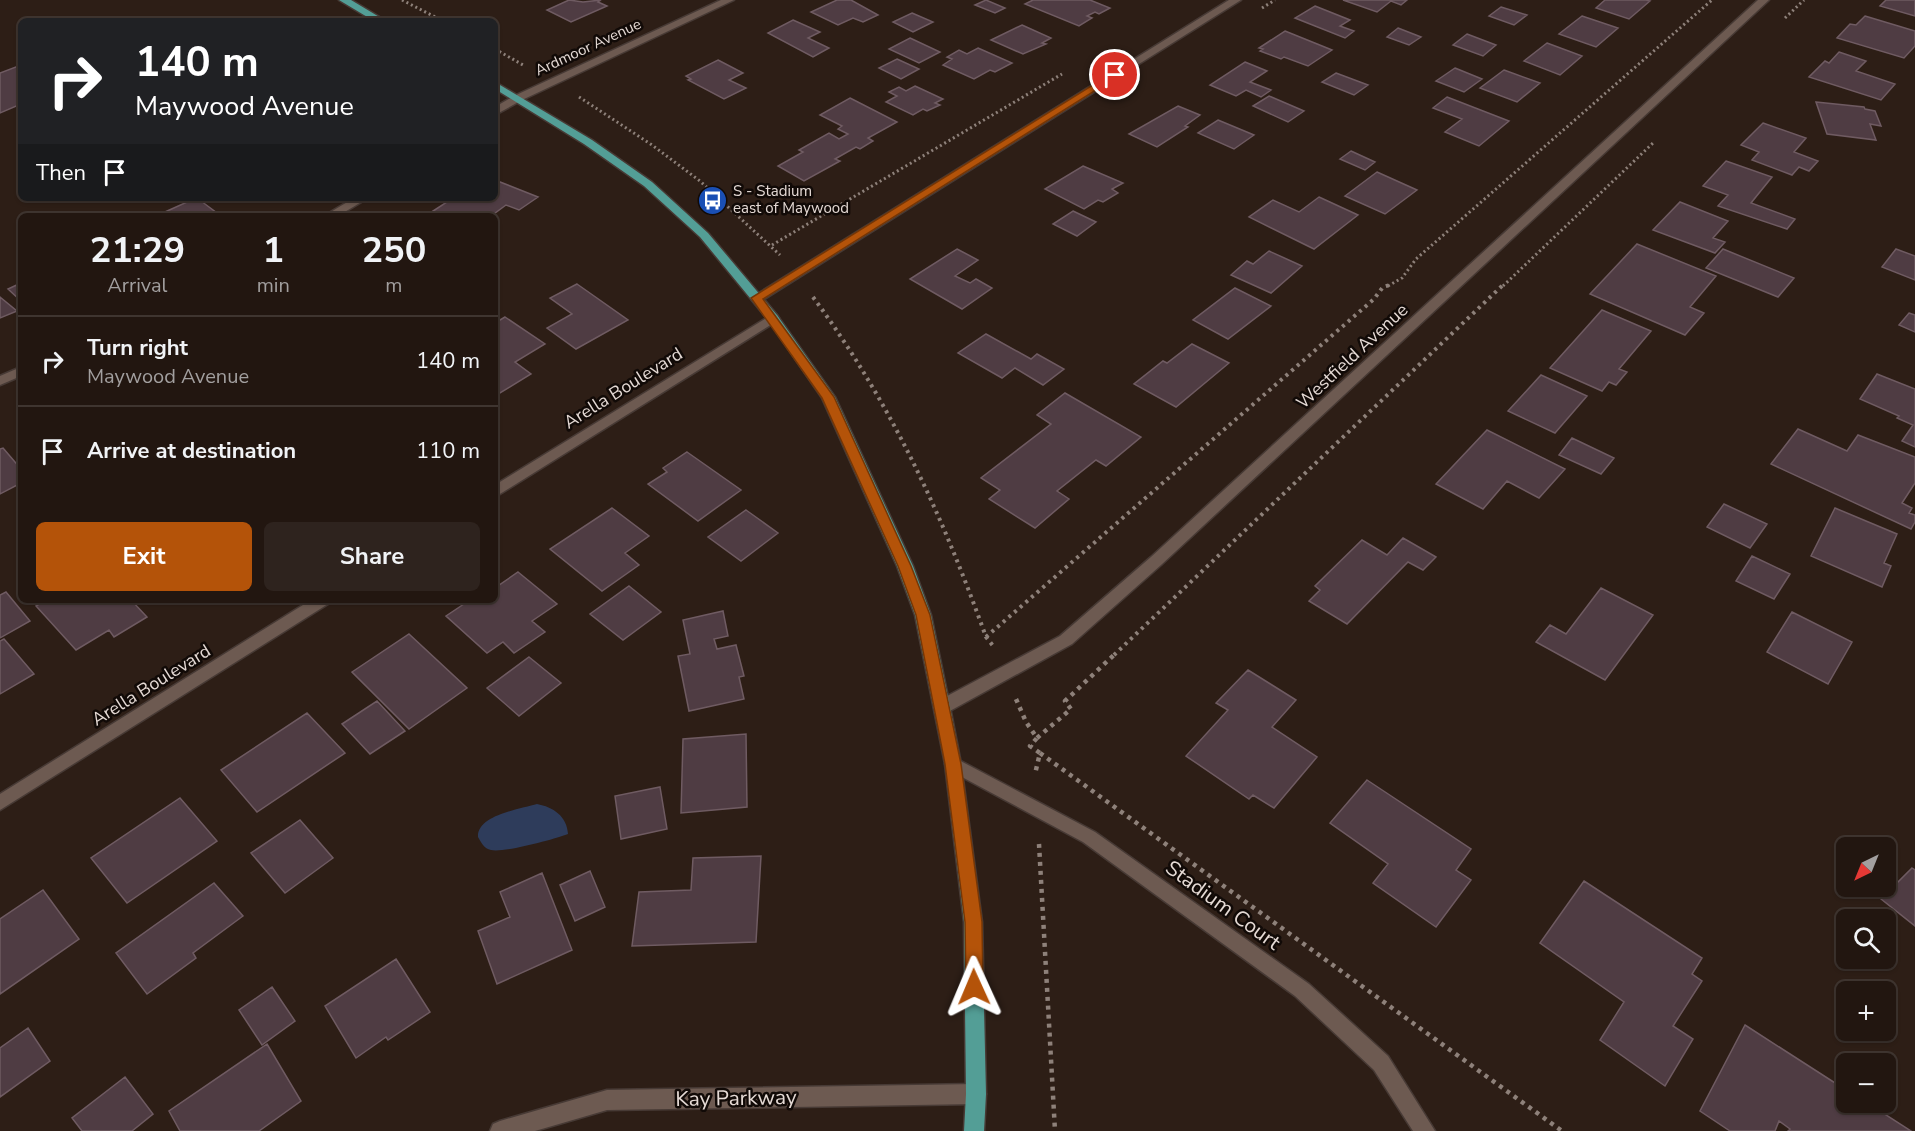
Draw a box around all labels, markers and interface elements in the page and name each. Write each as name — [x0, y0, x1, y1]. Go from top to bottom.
street label: Ardmoor Avenue — [532, 14, 644, 80]
text: 140 m — [135, 34, 259, 91]
icon: right — [36, 42, 114, 120]
pin — [1089, 49, 1140, 100]
icon: arrive — [1098, 58, 1131, 91]
text: Maywood Avenue — [135, 88, 354, 125]
icon: arrive — [98, 156, 131, 189]
text: Then — [36, 158, 86, 188]
place label: S - Stadium east of Maywood — [733, 181, 849, 218]
bus stop icon: S - Stadium east of Maywood — [696, 184, 728, 216]
text: 21:29 — [90, 226, 185, 275]
text: 1 — [262, 226, 284, 275]
text: 250 — [361, 226, 426, 275]
text: Arrival — [107, 272, 167, 299]
text: min — [257, 272, 290, 299]
text: m — [385, 272, 402, 299]
street label: Westfield Avenue — [1291, 298, 1413, 414]
text: Turn right — [87, 333, 188, 363]
street label: Arella Boulevard — [559, 342, 687, 434]
icon: right — [36, 345, 69, 378]
text: 140 m — [416, 346, 480, 376]
text: Maywood Avenue — [87, 363, 249, 390]
icon: arrive — [36, 435, 69, 468]
text: Arrive at destination — [87, 436, 296, 466]
text: 110 m — [416, 436, 480, 466]
button: Exit — [36, 522, 252, 591]
button: Share — [264, 522, 480, 591]
street label: Arella Boulevard — [87, 639, 215, 731]
north arrow — [1836, 837, 1896, 897]
map controls — [1836, 837, 1896, 1113]
street label: Stadium Court — [1160, 854, 1287, 957]
button: search — [1836, 909, 1896, 969]
position arrow — [942, 955, 1006, 1019]
button: + — [1836, 981, 1896, 1041]
button: − — [1836, 1053, 1896, 1113]
street label: Kay Parkway — [675, 1083, 797, 1113]

